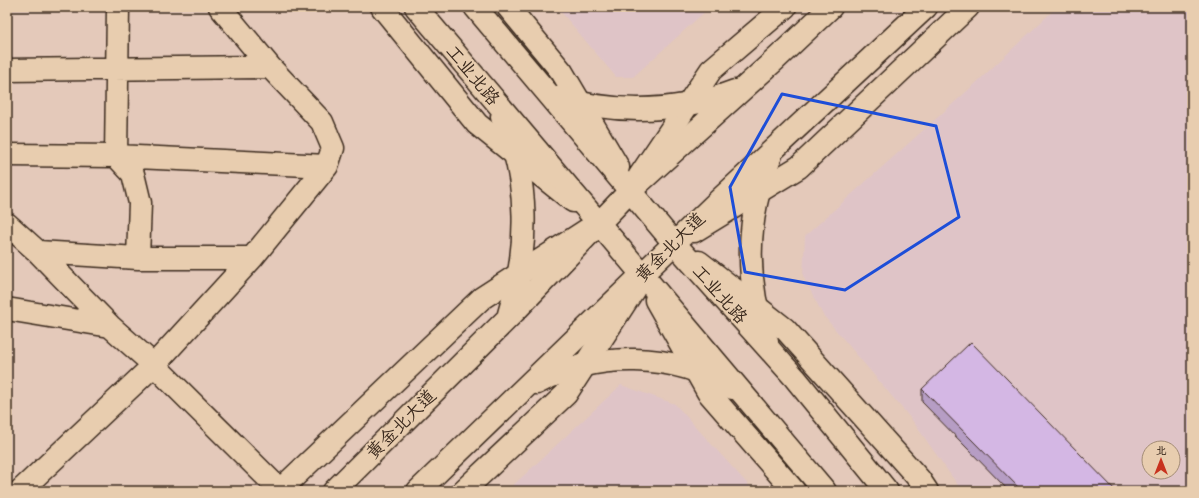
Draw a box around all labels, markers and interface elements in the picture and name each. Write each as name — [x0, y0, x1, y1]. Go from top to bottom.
street label: 工业北路 — [438, 40, 505, 112]
street label: 黄金北大道 — [630, 207, 712, 289]
street label: 工业北路 — [685, 260, 752, 331]
street label: 黄金北大道 — [361, 384, 443, 466]
north arrow — [1141, 440, 1181, 480]
text: 北 — [1156, 443, 1167, 459]

